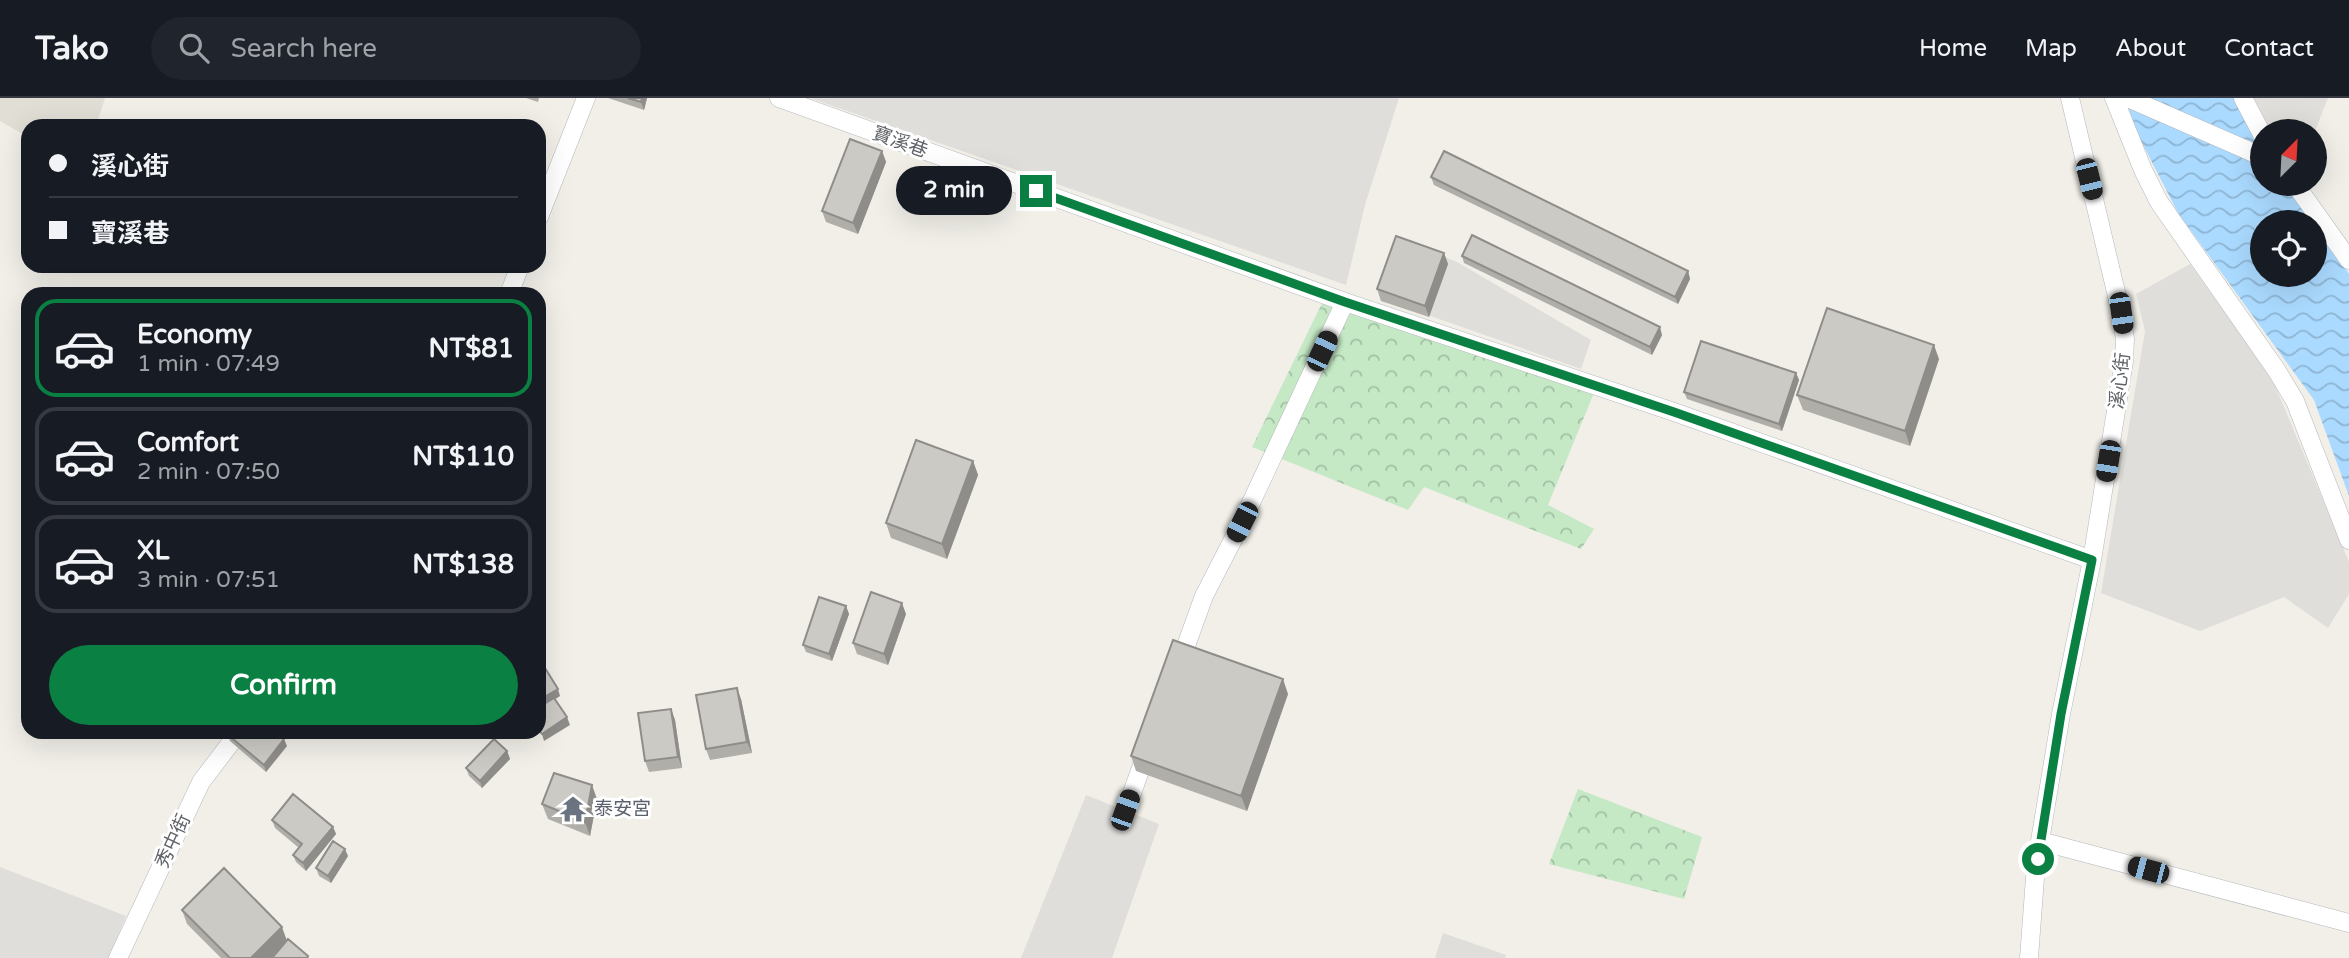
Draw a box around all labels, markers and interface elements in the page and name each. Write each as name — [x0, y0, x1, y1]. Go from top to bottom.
search box — [151, 17, 641, 80]
text: Tako — [35, 29, 109, 68]
icon: search — [175, 29, 213, 67]
text: Search here — [231, 33, 377, 64]
text: Home — [1919, 34, 1987, 63]
text: Map — [2025, 34, 2077, 63]
text: About — [2115, 34, 2186, 63]
text: Contact — [2224, 34, 2314, 63]
north arrow — [2250, 119, 2328, 196]
map controls — [2250, 119, 2327, 287]
street label: 寶溪巷 — [869, 122, 931, 162]
text: 溪心街 — [91, 151, 169, 182]
car — [2074, 156, 2105, 202]
callout: 2 min — [896, 166, 1012, 216]
route end — [1020, 175, 1052, 207]
text: 2 min — [923, 176, 985, 204]
button: locate — [2250, 210, 2327, 287]
text: 寶溪巷 — [91, 218, 169, 249]
car — [2108, 291, 2135, 335]
icon: car — [53, 317, 116, 380]
text: Economy — [137, 319, 252, 350]
car — [1304, 328, 1341, 374]
text: NT$81 — [429, 333, 514, 364]
text: 1 min · 07:49 — [137, 350, 280, 378]
street label: 溪心街 — [2106, 351, 2134, 411]
icon: car — [53, 425, 116, 488]
text: Comfort — [137, 427, 239, 458]
car — [2095, 439, 2122, 483]
text: NT$110 — [412, 441, 514, 472]
text: 2 min · 07:50 — [137, 458, 280, 486]
car — [1224, 499, 1261, 545]
icon: car — [53, 533, 116, 596]
text: XL — [137, 535, 169, 566]
text: NT$138 — [412, 549, 514, 580]
text: 3 min · 07:51 — [137, 566, 280, 594]
button: Confirm — [49, 645, 518, 725]
car — [1108, 787, 1143, 833]
temple icon: 泰安宮 — [558, 794, 588, 824]
place label: 泰安宮 — [594, 798, 651, 820]
street label: 秀中街 — [151, 811, 195, 871]
route start — [2022, 843, 2054, 875]
car — [2125, 854, 2172, 886]

